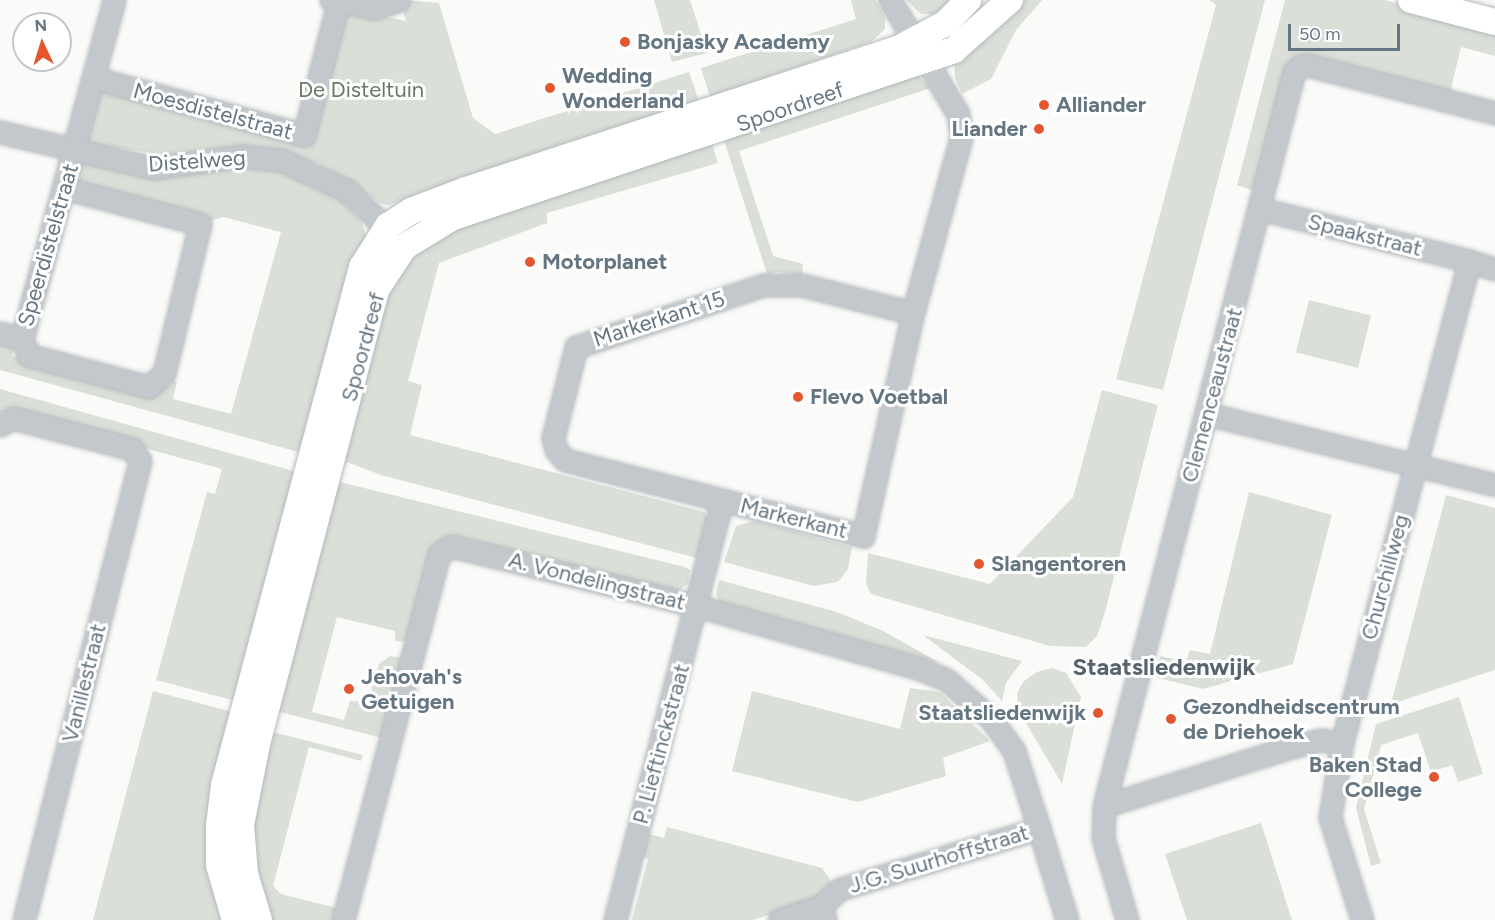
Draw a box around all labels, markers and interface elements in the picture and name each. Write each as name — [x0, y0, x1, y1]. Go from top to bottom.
north arrow — [12, 12, 72, 72]
scale bar — [1291, 12, 1404, 50]
text: N — [34, 16, 48, 35]
text: 50 m — [1299, 23, 1341, 45]
place label: Bonjasky Academy — [637, 29, 830, 55]
marker: Bonjasky Academy — [618, 35, 632, 49]
place label: Wedding Wonderland — [562, 62, 684, 113]
street label: Spoordreef — [733, 76, 847, 138]
street label: Moesdistelstraat — [130, 77, 296, 145]
park label: De Disteltuin — [298, 77, 424, 103]
marker: Wedding Wonderland — [543, 81, 557, 95]
place label: Alliander — [1056, 92, 1146, 118]
marker: Alliander — [1037, 98, 1051, 112]
place label: Liander — [952, 116, 1027, 142]
marker: Liander — [1032, 122, 1046, 136]
street label: Distelweg — [147, 144, 247, 178]
street label: Speerdistelstraat — [12, 161, 84, 329]
street label: Spaakstraat — [1305, 208, 1425, 262]
place label: Motorplanet — [542, 249, 667, 275]
marker: Motorplanet — [523, 255, 537, 269]
street label: Markerkant 15 — [590, 285, 728, 353]
street label: Spoordreef — [336, 290, 390, 404]
street label: Clemenceaustraat — [1176, 305, 1248, 485]
place label: Flevo Voetbal — [810, 384, 948, 410]
marker: Flevo Voetbal — [791, 390, 805, 404]
street label: Markerkant — [738, 492, 850, 544]
street label: Churchillweg — [1356, 511, 1414, 643]
street label: A. Vondelingstraat — [506, 546, 688, 616]
place label: Slangentoren — [991, 551, 1126, 577]
marker: Slangentoren — [972, 557, 986, 571]
street label: Vanillestraat — [57, 621, 111, 745]
district label: Staatsliedenwijk — [1073, 653, 1255, 681]
street label: P. Lieftinckstraat — [627, 661, 695, 827]
place label: Jehovah's Getuigen — [361, 663, 462, 714]
marker: Jehovah's Getuigen — [342, 682, 356, 696]
place label: Gezondheidscentrum de Driehoek — [1183, 693, 1400, 744]
place label: Staatsliedenwijk — [918, 700, 1086, 726]
marker: Staatsliedenwijk — [1091, 706, 1105, 720]
marker: Gezondheidscentrum de Driehoek — [1164, 712, 1178, 726]
place label: Baken Stad College — [1309, 751, 1422, 802]
marker: Baken Stad College — [1427, 770, 1441, 784]
street label: J.G. Suurhoffstraat — [846, 819, 1032, 899]

